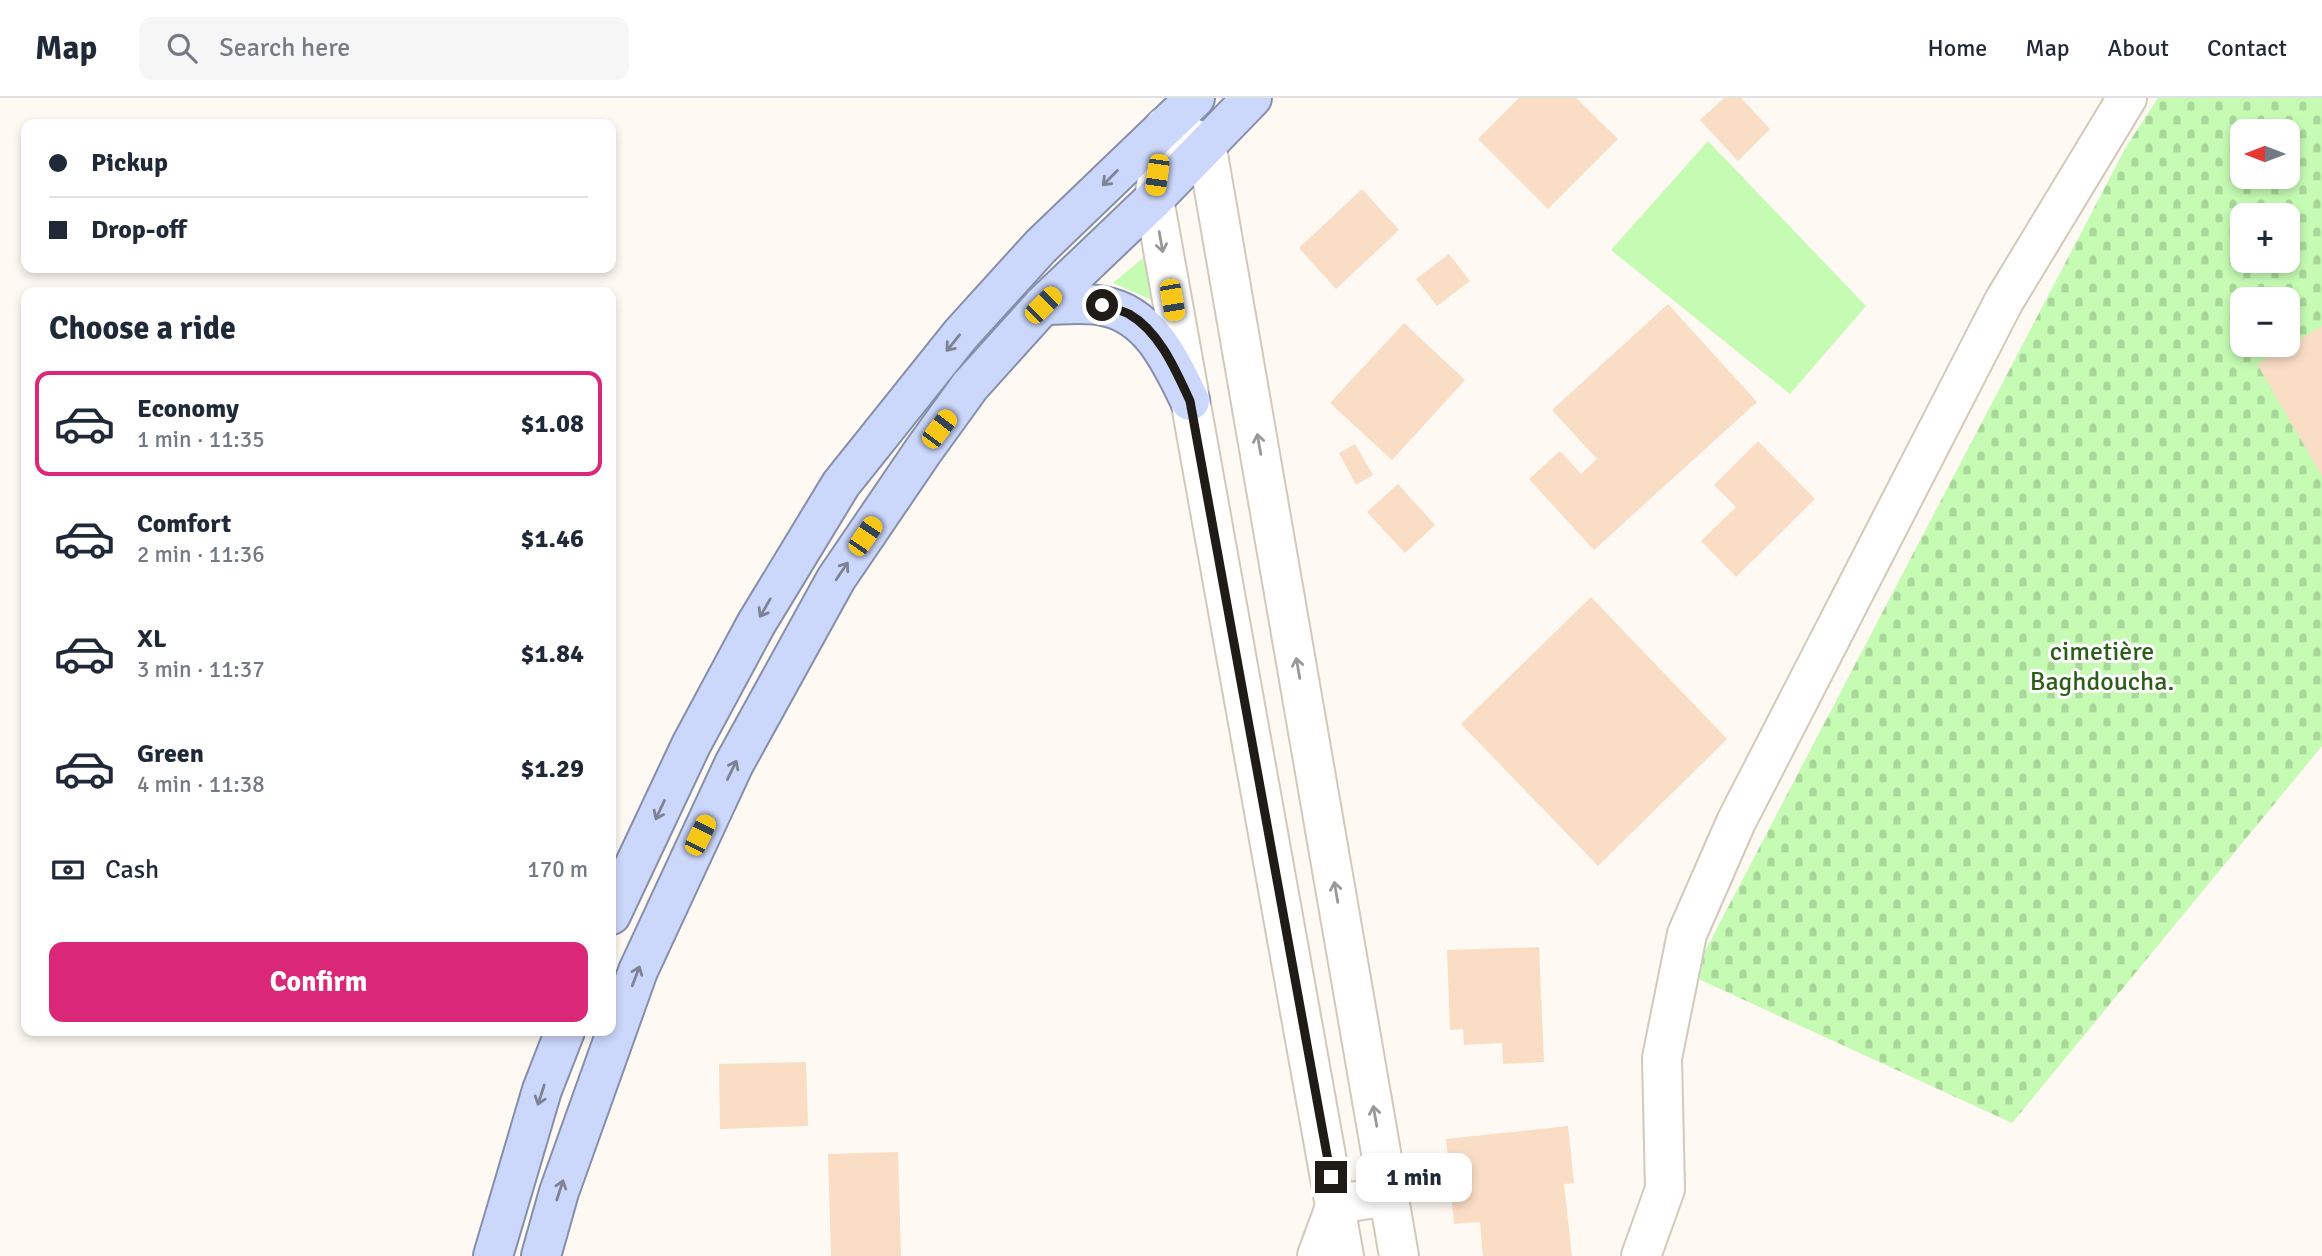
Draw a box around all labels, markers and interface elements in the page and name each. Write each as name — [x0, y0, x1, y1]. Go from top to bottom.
search box — [139, 17, 629, 80]
text: Map — [35, 28, 97, 69]
icon: search — [163, 29, 201, 67]
text: Search here — [219, 32, 350, 64]
text: Home — [1927, 33, 1987, 63]
text: Map — [2025, 33, 2070, 63]
text: About — [2108, 33, 2169, 63]
text: Contact — [2207, 33, 2287, 63]
north arrow — [2230, 119, 2300, 189]
map controls — [2230, 119, 2300, 357]
text: Pickup — [91, 147, 168, 179]
car — [1144, 153, 1171, 197]
one-way arrow — [1101, 170, 1118, 187]
button: + — [2230, 203, 2300, 273]
text: Drop-off — [91, 214, 187, 246]
one-way arrow — [1155, 230, 1169, 253]
car — [1159, 277, 1186, 323]
car — [1021, 283, 1066, 327]
button: − — [2230, 287, 2300, 357]
route start — [1086, 289, 1118, 321]
text: Choose a ride — [49, 309, 236, 348]
one-way arrow — [946, 334, 961, 352]
icon: car — [53, 392, 116, 455]
text: Economy — [137, 393, 239, 425]
car — [918, 406, 961, 452]
text: $1.08 — [520, 408, 584, 440]
text: 1 min · 11:35 — [137, 425, 265, 454]
one-way arrow — [1252, 433, 1265, 456]
icon: car — [53, 507, 116, 570]
text: Comfort — [137, 508, 231, 540]
car — [845, 513, 886, 559]
text: $1.46 — [520, 523, 584, 555]
text: 2 min · 11:36 — [137, 540, 265, 569]
one-way arrow — [835, 561, 849, 581]
one-way arrow — [758, 598, 772, 618]
icon: car — [53, 622, 116, 685]
text: XL — [137, 623, 167, 655]
park label: cimetière Baghdoucha. — [2030, 636, 2174, 698]
text: $1.84 — [520, 638, 584, 670]
text: 3 min · 11:37 — [137, 655, 265, 684]
one-way arrow — [1290, 657, 1304, 680]
icon: car — [53, 737, 116, 800]
text: Green — [137, 738, 204, 770]
text: $1.29 — [520, 753, 584, 785]
one-way arrow — [725, 760, 739, 781]
text: 4 min · 11:38 — [137, 770, 265, 799]
one-way arrow — [653, 799, 666, 820]
car — [682, 812, 719, 858]
icon: cash — [49, 851, 87, 889]
text: Cash — [105, 854, 159, 886]
text: 170 m — [527, 855, 588, 884]
one-way arrow — [1329, 881, 1343, 904]
button: Confirm — [49, 942, 588, 1022]
one-way arrow — [631, 966, 644, 987]
one-way arrow — [533, 1083, 546, 1105]
one-way arrow — [1368, 1105, 1381, 1128]
callout: 1 min — [1356, 1152, 1471, 1202]
route end — [1315, 1161, 1347, 1193]
text: 1 min — [1386, 1163, 1442, 1192]
one-way arrow — [555, 1180, 567, 1202]

